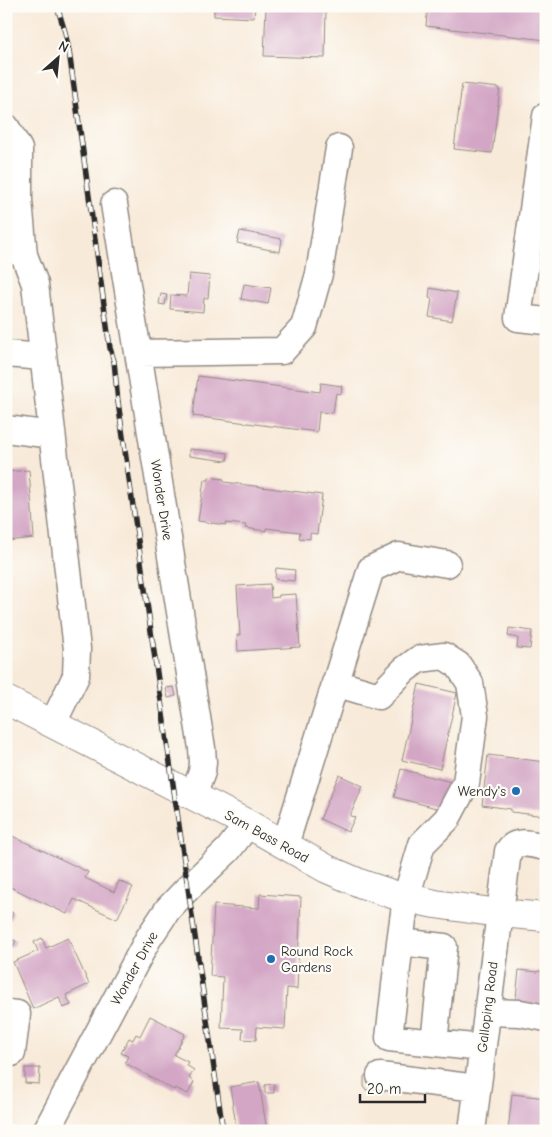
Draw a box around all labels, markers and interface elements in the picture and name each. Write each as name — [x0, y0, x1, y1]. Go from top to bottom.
north arrow — [32, 32, 82, 82]
text: N — [56, 37, 72, 57]
street label: Wonder Drive — [147, 458, 176, 542]
place label: Wendy's — [458, 783, 506, 800]
marker: Wendy's — [510, 785, 522, 797]
street label: Sam Bass Road — [222, 806, 312, 867]
street label: Wonder Drive — [107, 928, 162, 1008]
place label: Round Rock Gardens — [281, 943, 353, 976]
marker: Round Rock Gardens — [265, 953, 277, 965]
street label: Galloping Road — [473, 961, 502, 1053]
scale bar — [360, 1072, 424, 1104]
text: 20 m — [367, 1080, 401, 1098]

